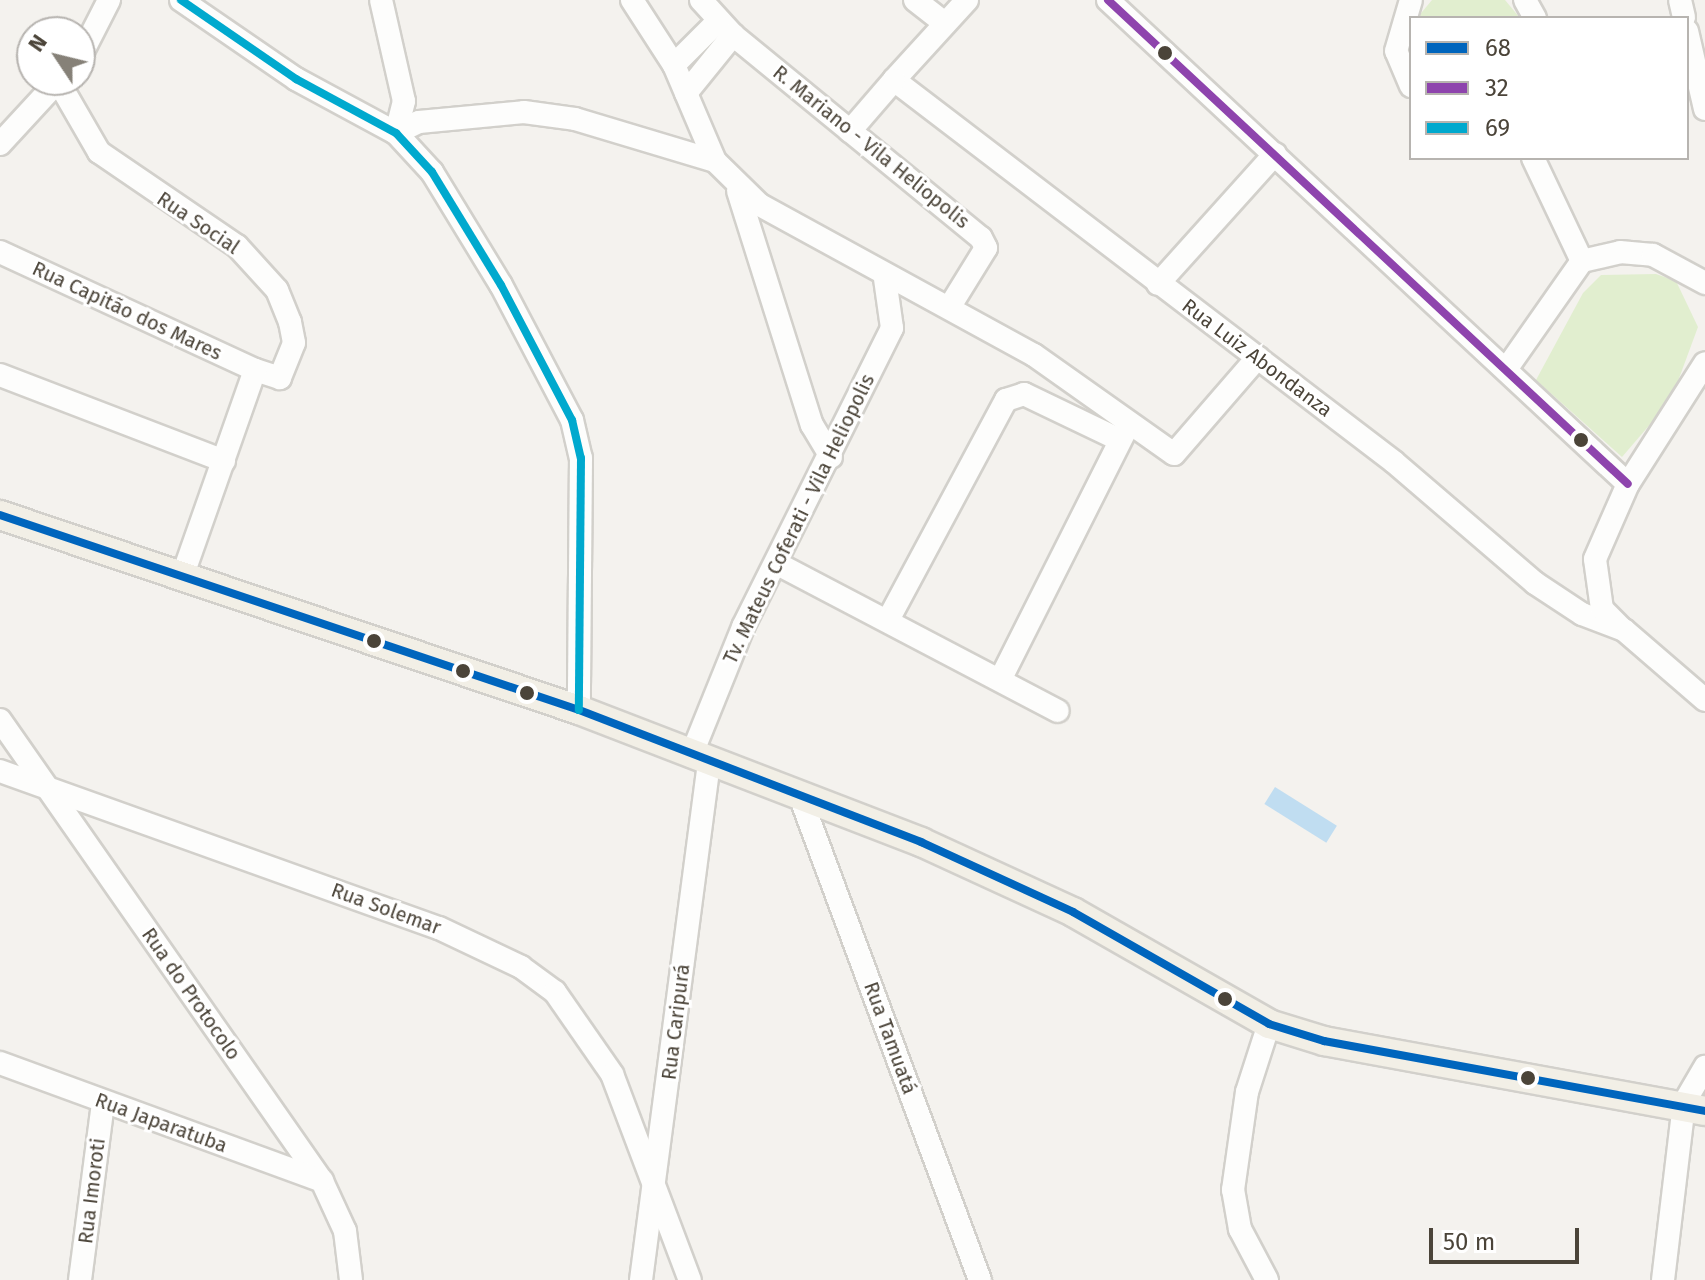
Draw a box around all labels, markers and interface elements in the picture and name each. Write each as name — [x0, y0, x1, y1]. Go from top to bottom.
north arrow — [16, 16, 96, 96]
legend — [1409, 16, 1689, 160]
text: N — [22, 29, 53, 57]
text: 68 — [1485, 34, 1511, 62]
unlabelled marker — [1157, 45, 1173, 61]
street label: R. Mariano - Vila Heliopolis — [768, 60, 974, 234]
text: 32 — [1485, 74, 1509, 102]
text: 69 — [1485, 114, 1510, 142]
street label: Rua Social — [152, 187, 244, 259]
street label: Rua Capitão dos Mares — [28, 257, 226, 365]
street label: Rua Luiz Abondanza — [1177, 294, 1337, 422]
street label: Tv. Mateus Coferati - Vila Heliopolis — [718, 370, 880, 668]
unlabelled marker — [1573, 432, 1589, 448]
unlabelled marker — [366, 633, 382, 649]
unlabelled marker — [455, 663, 471, 679]
unlabelled marker — [519, 685, 535, 701]
street label: Rua Solemar — [328, 878, 444, 940]
street label: Rua do Protocolo — [137, 923, 245, 1065]
street label: Rua Caripurá — [657, 963, 695, 1081]
street label: Rua Tamuatá — [859, 979, 921, 1097]
unlabelled marker — [1217, 991, 1233, 1007]
unlabelled marker — [1520, 1070, 1536, 1086]
street label: Rua Japaratuba — [92, 1088, 230, 1158]
street label: Rua Imoroti — [74, 1137, 110, 1245]
scale bar — [1433, 1212, 1583, 1262]
text: 50 m — [1443, 1228, 1495, 1256]

